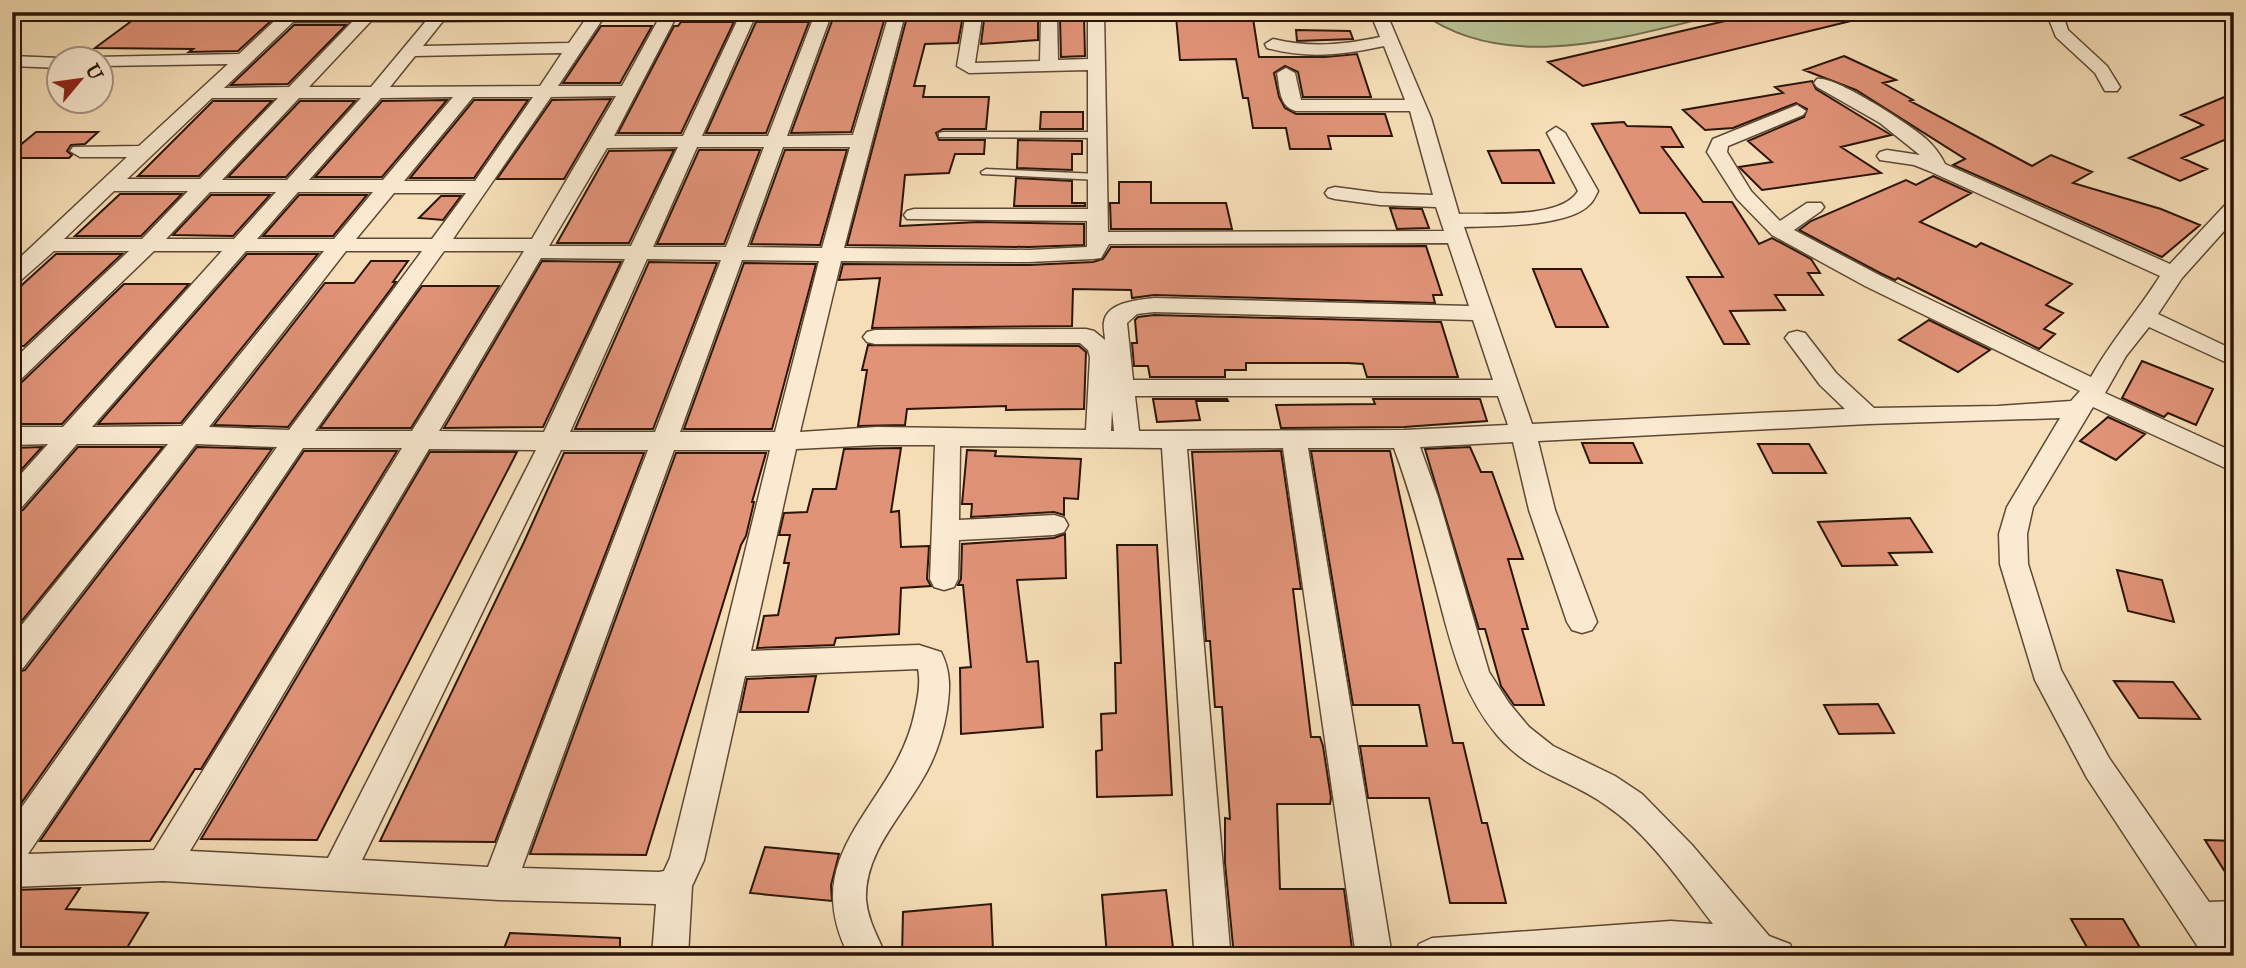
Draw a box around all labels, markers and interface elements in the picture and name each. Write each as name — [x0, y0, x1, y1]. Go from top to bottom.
north arrow — [46, 46, 116, 116]
text: U — [81, 60, 109, 85]

